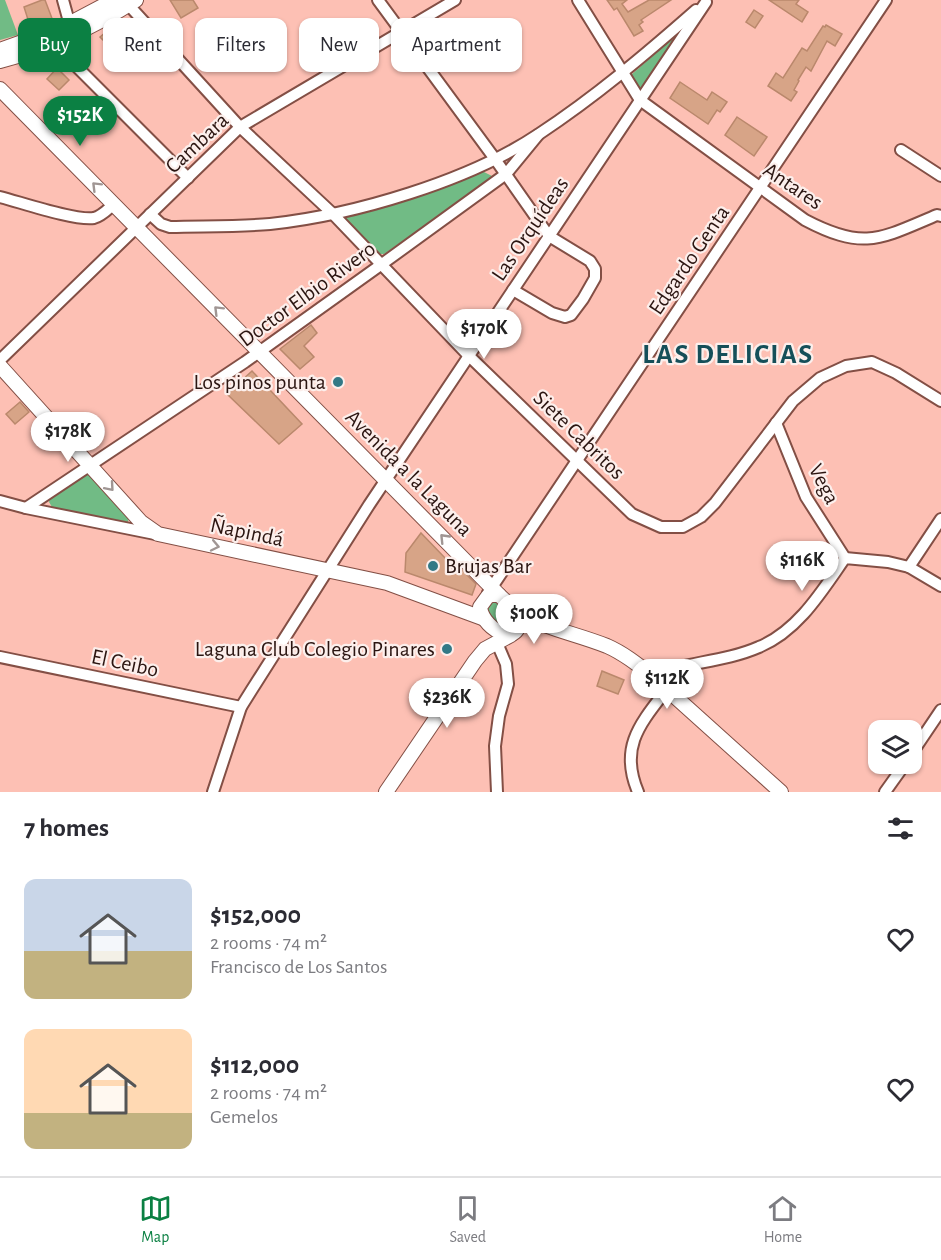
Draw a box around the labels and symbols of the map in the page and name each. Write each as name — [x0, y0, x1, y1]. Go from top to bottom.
pin: $152K — [38, 96, 122, 147]
street label: Cambara — [161, 109, 233, 177]
street label: Antares — [759, 158, 827, 214]
street label: Las Orquídeas — [487, 173, 573, 285]
one-way arrow — [92, 182, 103, 193]
street label: Edgardo Genta — [645, 202, 733, 318]
street label: Doctor Elbio Rivero — [235, 237, 379, 351]
one-way arrow — [215, 306, 226, 317]
pin: $170K — [442, 309, 526, 360]
district label: LAS DELICIAS — [642, 341, 814, 369]
place label: Los pinos punta — [193, 371, 326, 393]
marker: Los pinos punta — [331, 375, 345, 389]
street label: Siete Cabritos — [529, 386, 629, 484]
street label: Avenida a la Laguna — [342, 406, 476, 540]
pin: $178K — [26, 412, 110, 463]
street label: Vega — [805, 460, 843, 508]
one-way arrow — [103, 480, 114, 491]
street label: Ñapindá — [208, 513, 286, 550]
one-way arrow — [440, 534, 451, 545]
one-way arrow — [210, 539, 220, 552]
pin: $116K — [760, 541, 844, 592]
place label: Brujas Bar — [445, 555, 532, 577]
marker: Brujas Bar — [426, 559, 440, 573]
pin: $100K — [492, 594, 576, 645]
place label: Laguna Club Colegio Pinares — [195, 638, 435, 660]
marker: Laguna Club Colegio Pinares — [440, 642, 454, 656]
street label: El Ceibo — [89, 645, 161, 681]
pin: $112K — [625, 659, 709, 710]
pin: $236K — [405, 678, 489, 729]

